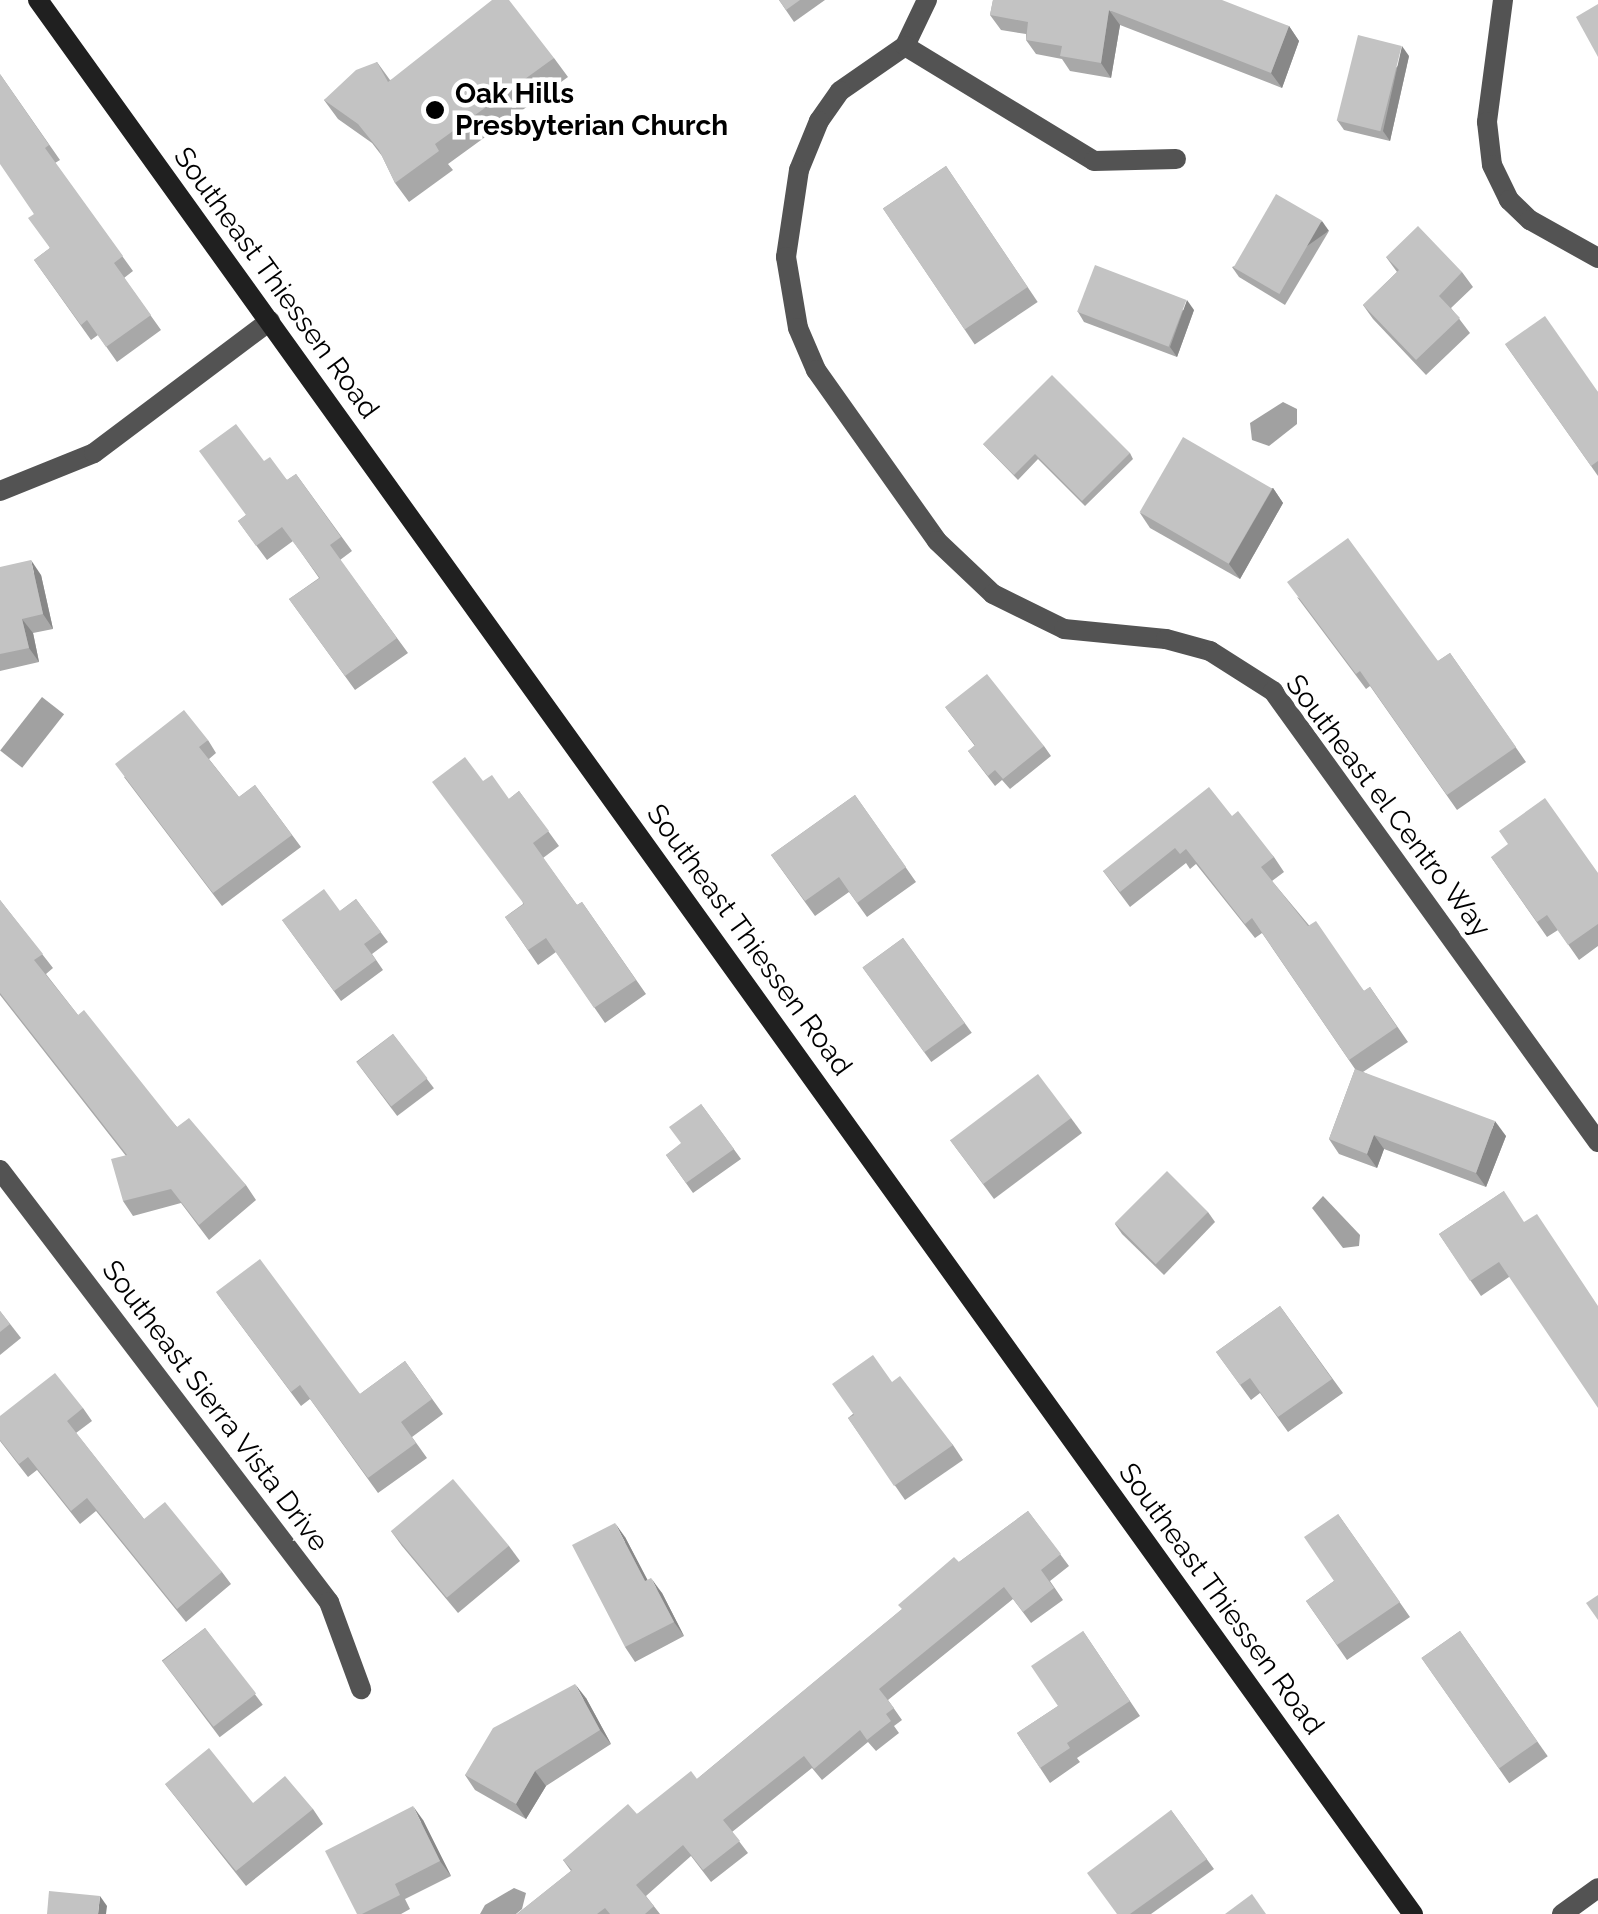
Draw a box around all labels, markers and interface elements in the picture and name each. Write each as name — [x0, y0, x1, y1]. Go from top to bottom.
place label: Oak Hills Presbyterian Church — [455, 77, 728, 143]
marker: Oak Hills Presbyterian Church — [424, 99, 446, 121]
street label: Southeast Thiessen Road — [166, 141, 386, 425]
street label: Southeast el Centro Way — [1278, 668, 1498, 944]
street label: Southeast Thiessen Road — [639, 798, 859, 1082]
street label: Southeast Sierra Vista Drive — [94, 1254, 336, 1558]
street label: Southeast Thiessen Road — [1111, 1457, 1331, 1741]

